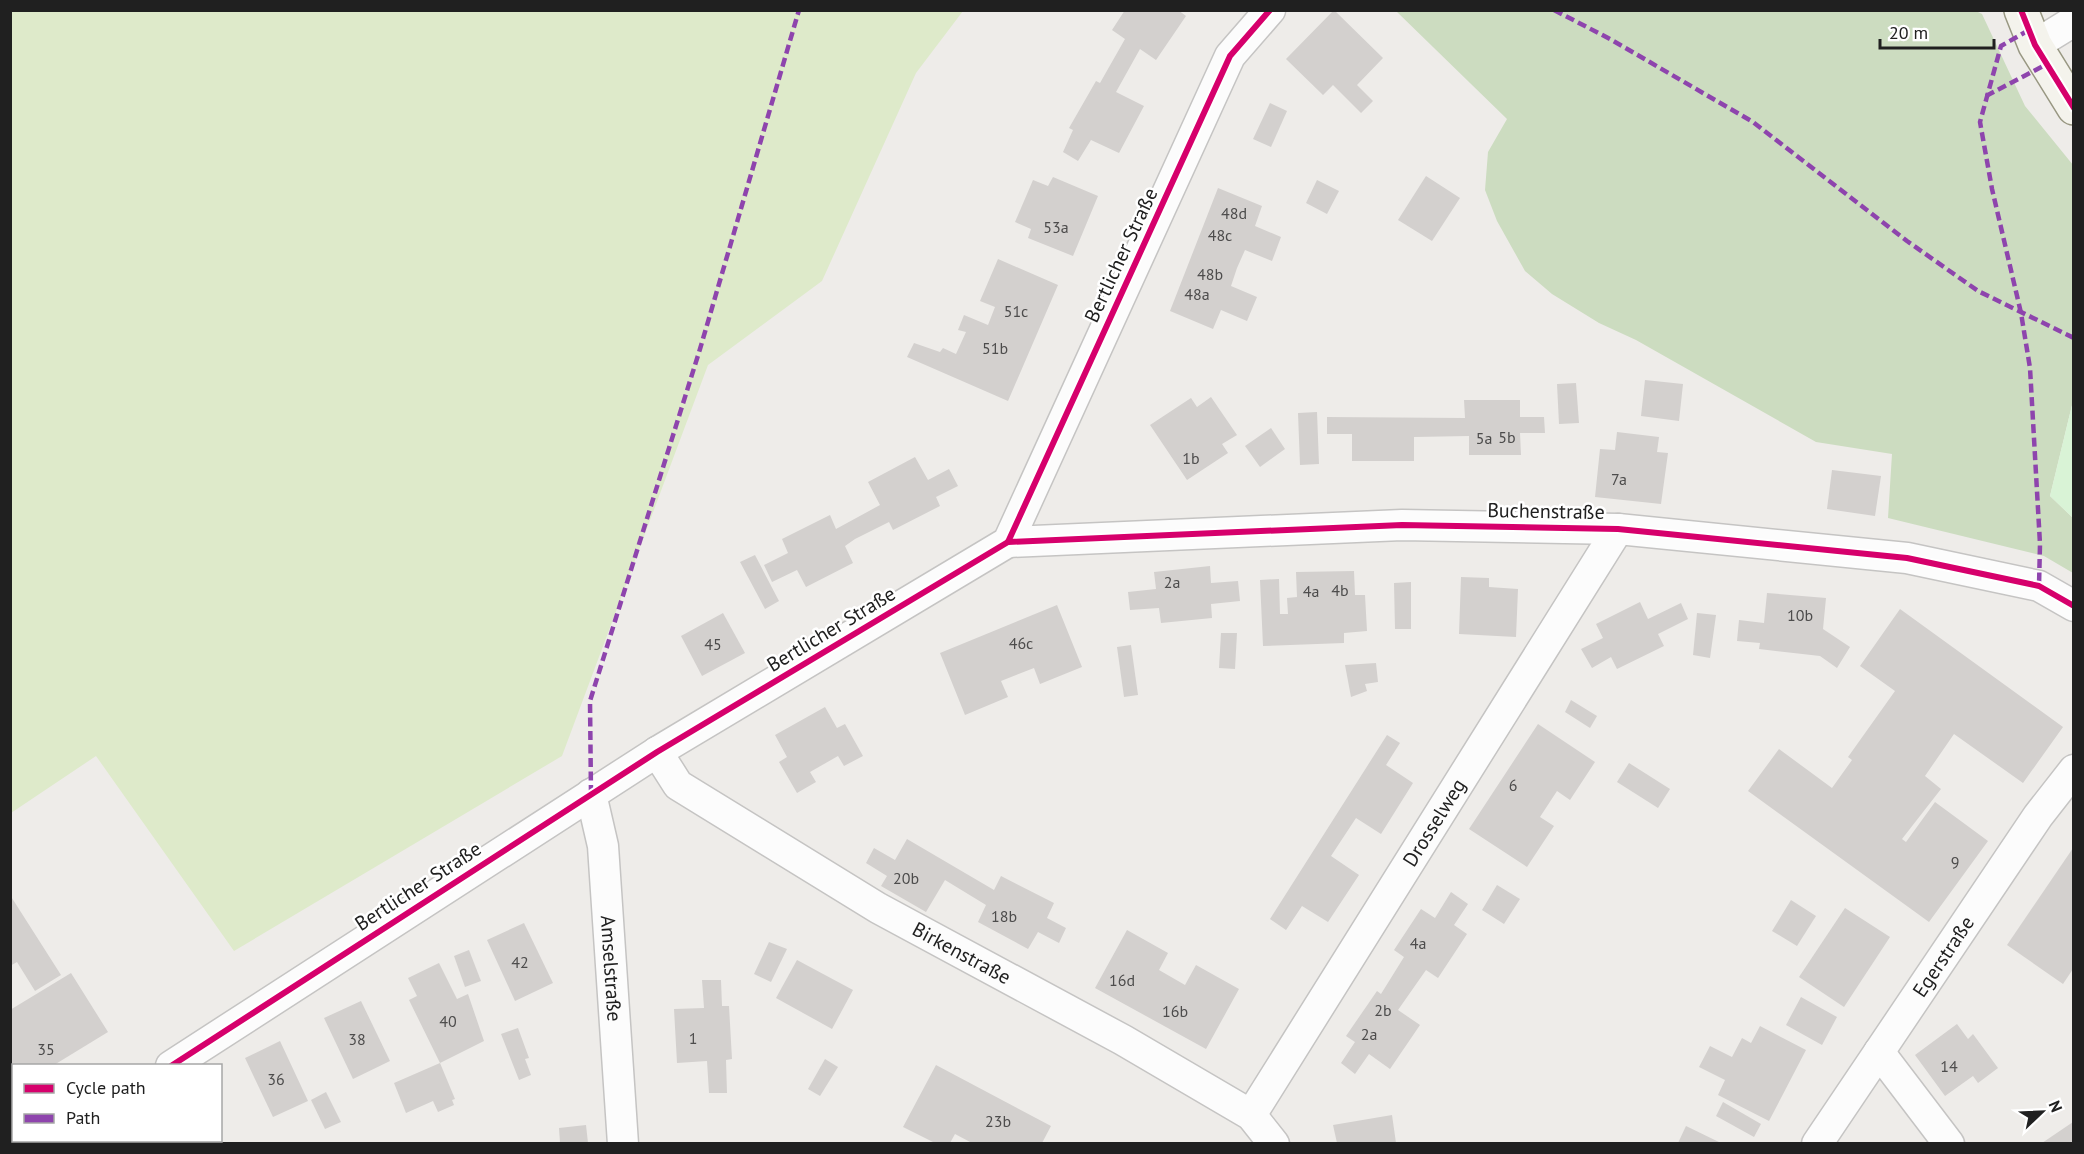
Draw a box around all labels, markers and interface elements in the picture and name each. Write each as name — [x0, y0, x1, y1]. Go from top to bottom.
scale bar — [1880, 12, 1994, 50]
text: 20 m — [1889, 21, 1928, 44]
street label: Bertlicher Straße — [1078, 184, 1164, 326]
house number: 48d — [1221, 203, 1247, 223]
house number: 53a — [1043, 217, 1069, 237]
house number: 48c — [1208, 225, 1232, 245]
house number: 48b — [1197, 264, 1223, 284]
house number: 48a — [1184, 284, 1210, 304]
house number: 51c — [1004, 301, 1028, 321]
house number: 51b — [982, 338, 1008, 358]
house number: 5b — [1498, 427, 1516, 447]
house number: 5a — [1476, 428, 1492, 448]
house number: 1b — [1182, 448, 1200, 468]
house number: 7a — [1611, 469, 1627, 489]
street label: Buchenstraße — [1487, 497, 1605, 525]
house number: 2a — [1164, 572, 1180, 592]
street label: Bertlicher Straße — [762, 580, 900, 678]
house number: 4b — [1331, 580, 1349, 600]
house number: 4a — [1303, 581, 1319, 601]
house number: 10b — [1787, 605, 1813, 625]
house number: 46c — [1009, 633, 1033, 653]
house number: 45 — [704, 634, 722, 654]
street label: Drosselweg — [1397, 774, 1471, 871]
house number: 6 — [1509, 775, 1517, 795]
street label: Bertlicher Straße — [350, 835, 486, 937]
house number: 9 — [1951, 852, 1959, 872]
house number: 20b — [893, 868, 919, 888]
house number: 18b — [991, 906, 1017, 926]
street label: Egerstraße — [1907, 911, 1980, 1002]
street label: Amselstraße — [595, 914, 628, 1022]
street label: Birkenstraße — [908, 916, 1016, 990]
house number: 4a — [1410, 933, 1426, 953]
house number: 42 — [511, 952, 529, 972]
house number: 16d — [1109, 970, 1135, 990]
house number: 2b — [1374, 1000, 1392, 1020]
house number: 16b — [1162, 1001, 1188, 1021]
house number: 40 — [439, 1011, 457, 1031]
house number: 2a — [1361, 1024, 1377, 1044]
house number: 1 — [689, 1028, 697, 1048]
house number: 38 — [348, 1029, 366, 1049]
house number: 35 — [37, 1039, 55, 1059]
house number: 14 — [1940, 1056, 1958, 1076]
legend — [12, 1064, 222, 1142]
house number: 36 — [267, 1069, 285, 1089]
text: Cycle path — [66, 1076, 146, 1099]
north arrow — [2012, 1082, 2072, 1142]
text: N — [2045, 1097, 2067, 1115]
text: Path — [66, 1106, 100, 1129]
house number: 23b — [985, 1111, 1011, 1131]

